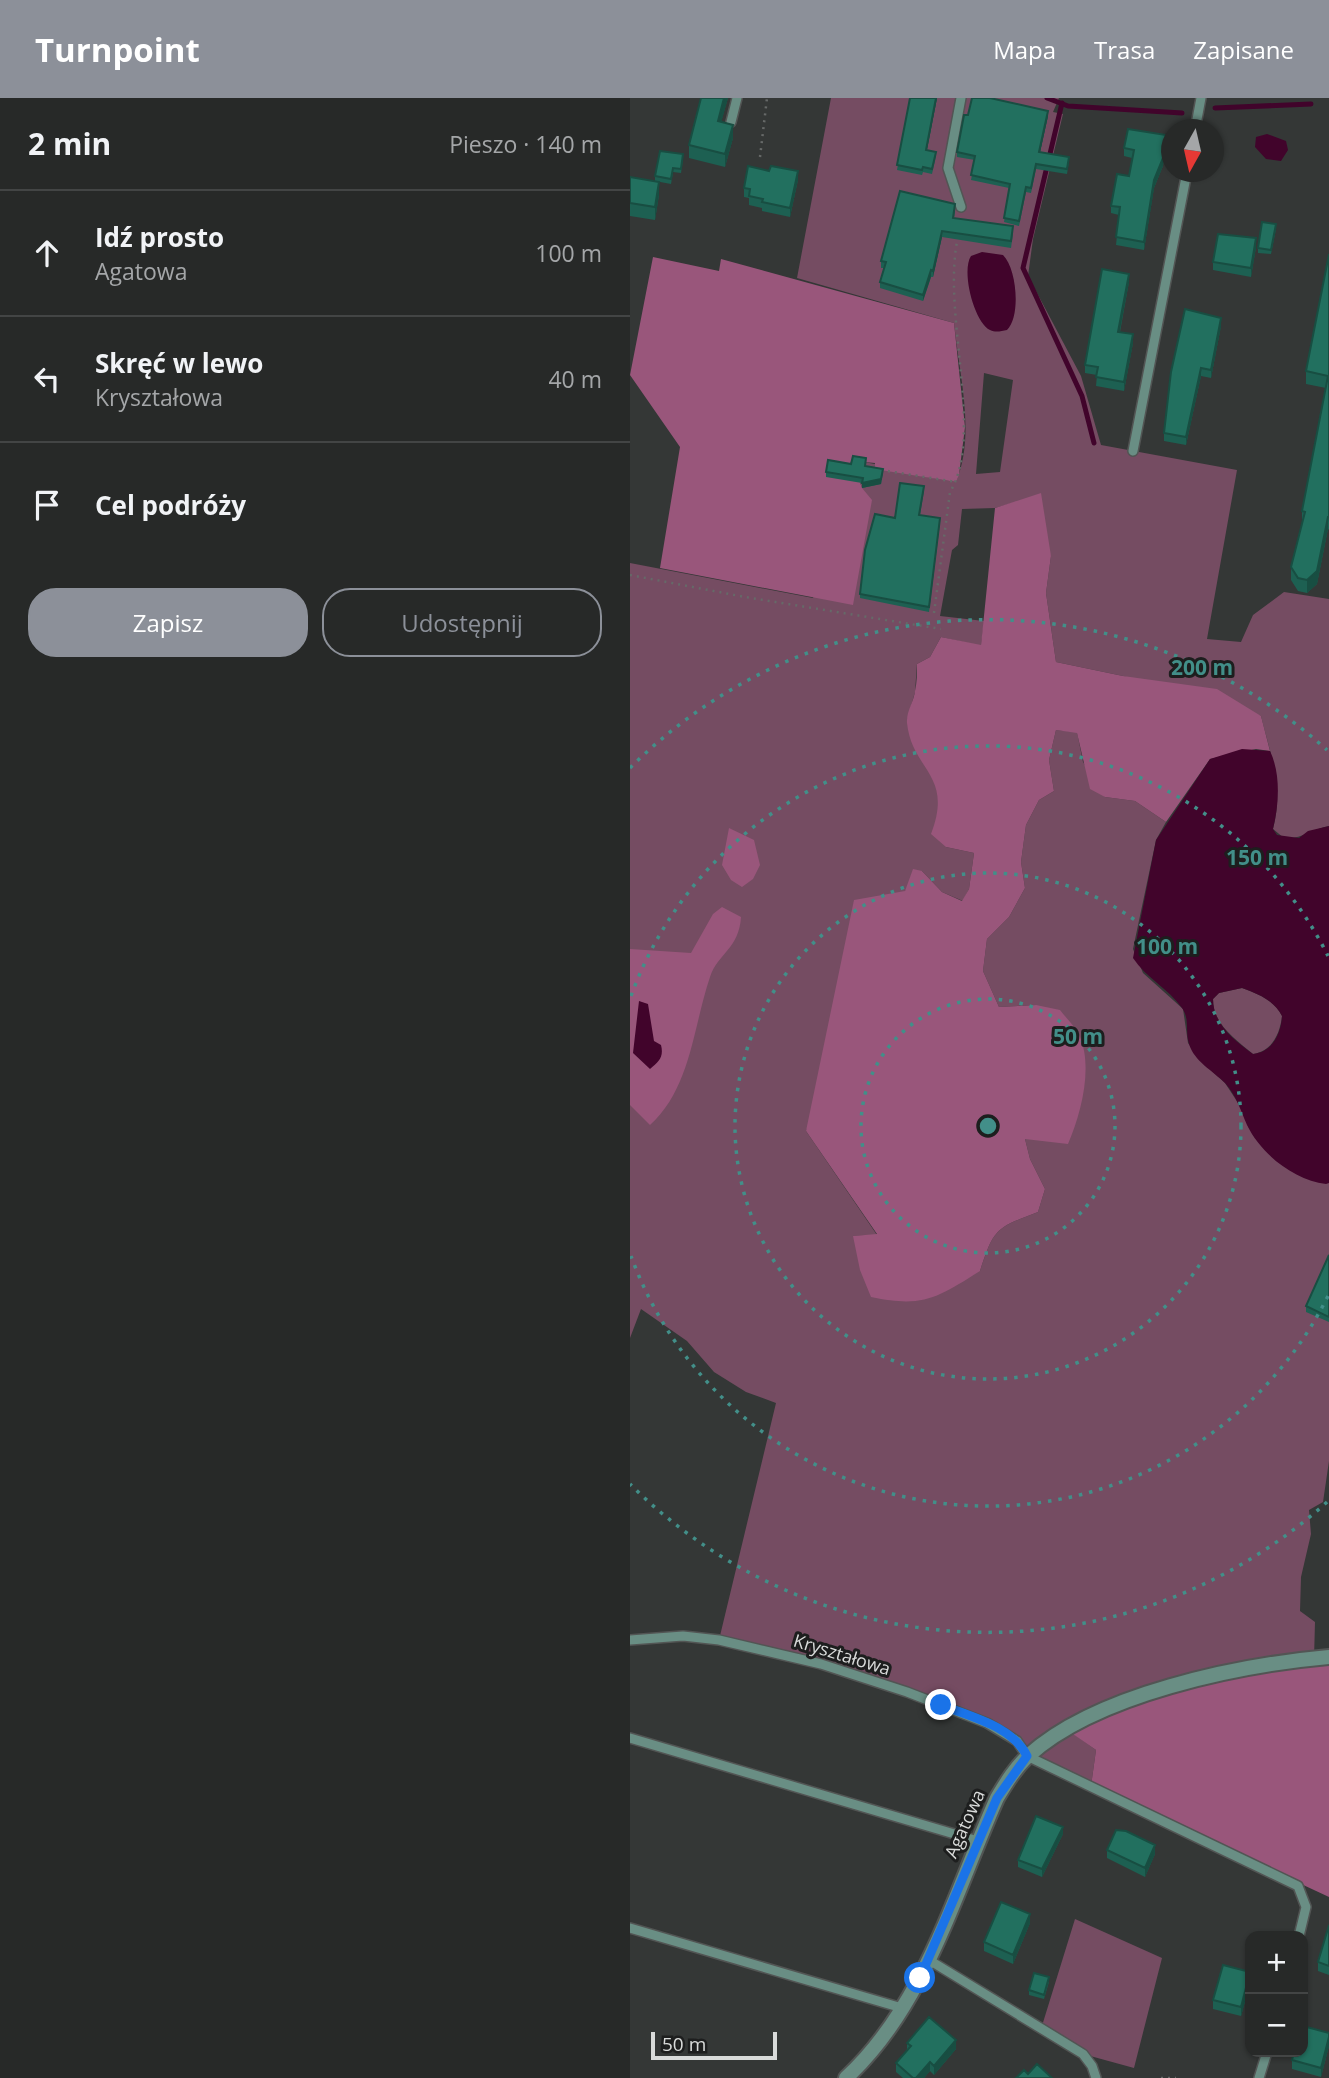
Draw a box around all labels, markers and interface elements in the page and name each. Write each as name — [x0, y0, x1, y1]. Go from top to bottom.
text: Turnpoint — [35, 27, 200, 72]
text: Mapa — [993, 33, 1056, 66]
text: Trasa — [1094, 33, 1155, 66]
text: Zapisane — [1193, 33, 1294, 66]
north arrow — [1161, 119, 1224, 182]
text: 2 min — [28, 123, 111, 164]
text: Pieszo · 140 m — [449, 128, 602, 160]
text: Idź prosto — [95, 219, 224, 255]
icon: ahead — [28, 234, 66, 272]
text: 100 m — [535, 237, 602, 269]
text: Agatowa — [95, 255, 187, 287]
text: Skręć w lewo — [95, 345, 263, 381]
icon: left — [28, 360, 66, 398]
text: 40 m — [548, 363, 602, 395]
text: Kryształowa — [95, 381, 223, 413]
icon: arrive — [28, 486, 66, 524]
text: Cel podróży — [95, 487, 246, 523]
button: Zapisz — [28, 588, 308, 657]
button: Udostępnij — [322, 588, 602, 657]
text: 200 m — [1171, 653, 1233, 681]
text: 150 m — [1226, 843, 1288, 871]
text: 100 m — [1136, 932, 1198, 960]
text: 50 m — [1053, 1022, 1103, 1050]
centre of rings — [976, 1114, 1000, 1138]
street label: Kryształowa — [791, 1628, 894, 1680]
route end — [925, 1689, 956, 1720]
street label: Agatowa — [938, 1786, 990, 1862]
map controls — [1245, 1931, 1308, 2057]
button: + — [1245, 1931, 1308, 1994]
route start — [904, 1962, 935, 1993]
button: − — [1245, 1994, 1308, 2057]
scale bar — [651, 2029, 777, 2061]
text: 50 m — [662, 2031, 706, 2057]

